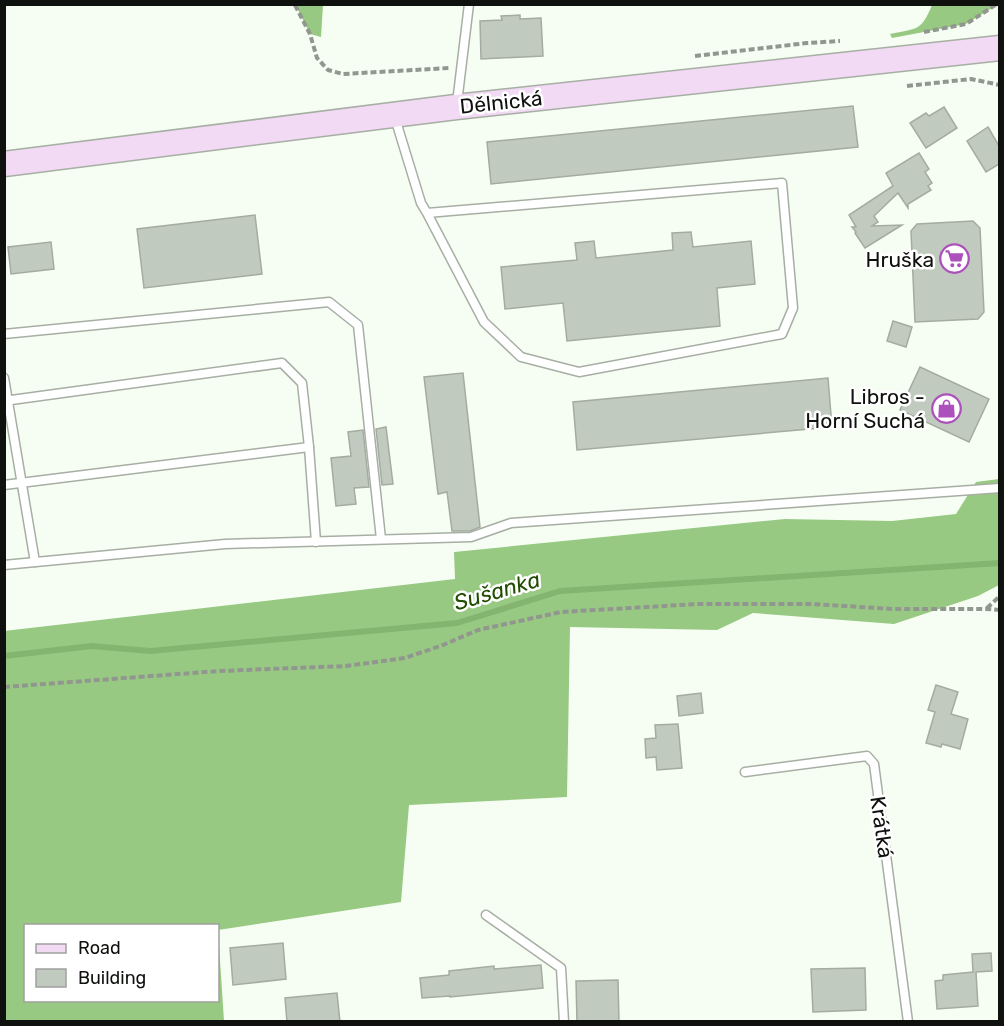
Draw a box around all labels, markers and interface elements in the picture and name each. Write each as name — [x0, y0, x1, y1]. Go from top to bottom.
street label: Dělnická — [458, 85, 544, 119]
supermarket icon: Hruška — [939, 243, 971, 275]
place label: Hruška — [865, 247, 934, 272]
place label: Libros - Horní Suchá — [805, 384, 925, 433]
shop icon: Libros - Horní Suchá — [930, 392, 962, 424]
water label: Sušanka — [451, 566, 543, 616]
street label: Krátká — [865, 794, 899, 860]
legend — [24, 924, 219, 1002]
text: Road — [78, 937, 121, 959]
text: Building — [78, 967, 146, 989]

